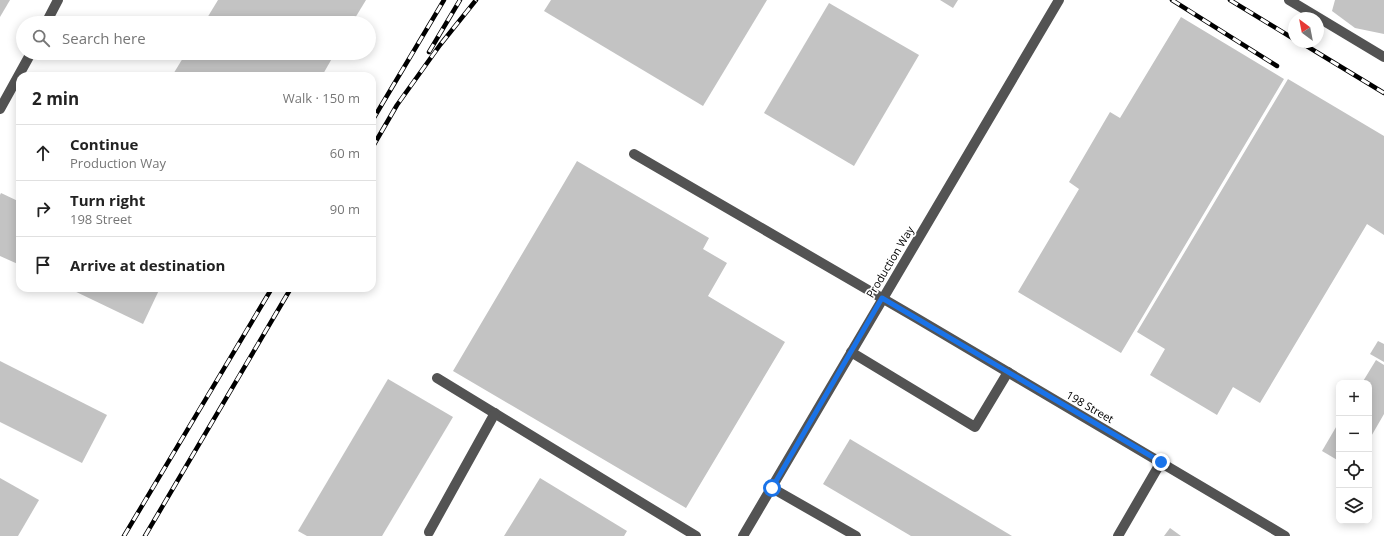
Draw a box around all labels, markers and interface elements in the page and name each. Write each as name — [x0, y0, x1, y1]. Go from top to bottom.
north arrow — [1288, 12, 1324, 48]
search box — [16, 16, 376, 60]
icon: search — [30, 27, 52, 49]
text: Search here — [62, 28, 146, 48]
text: 2 min — [32, 87, 79, 110]
text: Walk · 150 m — [283, 89, 360, 107]
text: Continue — [70, 134, 138, 154]
icon: ahead — [32, 142, 54, 164]
text: 60 m — [330, 144, 360, 162]
text: Production Way — [70, 154, 166, 172]
text: Turn right — [70, 190, 145, 210]
icon: right — [32, 198, 54, 220]
text: 90 m — [330, 200, 360, 218]
text: 198 Street — [70, 210, 132, 228]
street label: Production Way — [862, 223, 917, 300]
icon: arrive — [32, 254, 54, 276]
text: Arrive at destination — [70, 255, 225, 275]
map controls — [1336, 380, 1372, 524]
button: + — [1336, 380, 1372, 416]
street label: 198 Street — [1064, 387, 1117, 426]
button: − — [1336, 416, 1372, 452]
button: locate — [1336, 452, 1372, 488]
route end — [1152, 453, 1170, 471]
route start — [763, 479, 781, 497]
button: layers — [1336, 488, 1372, 524]

